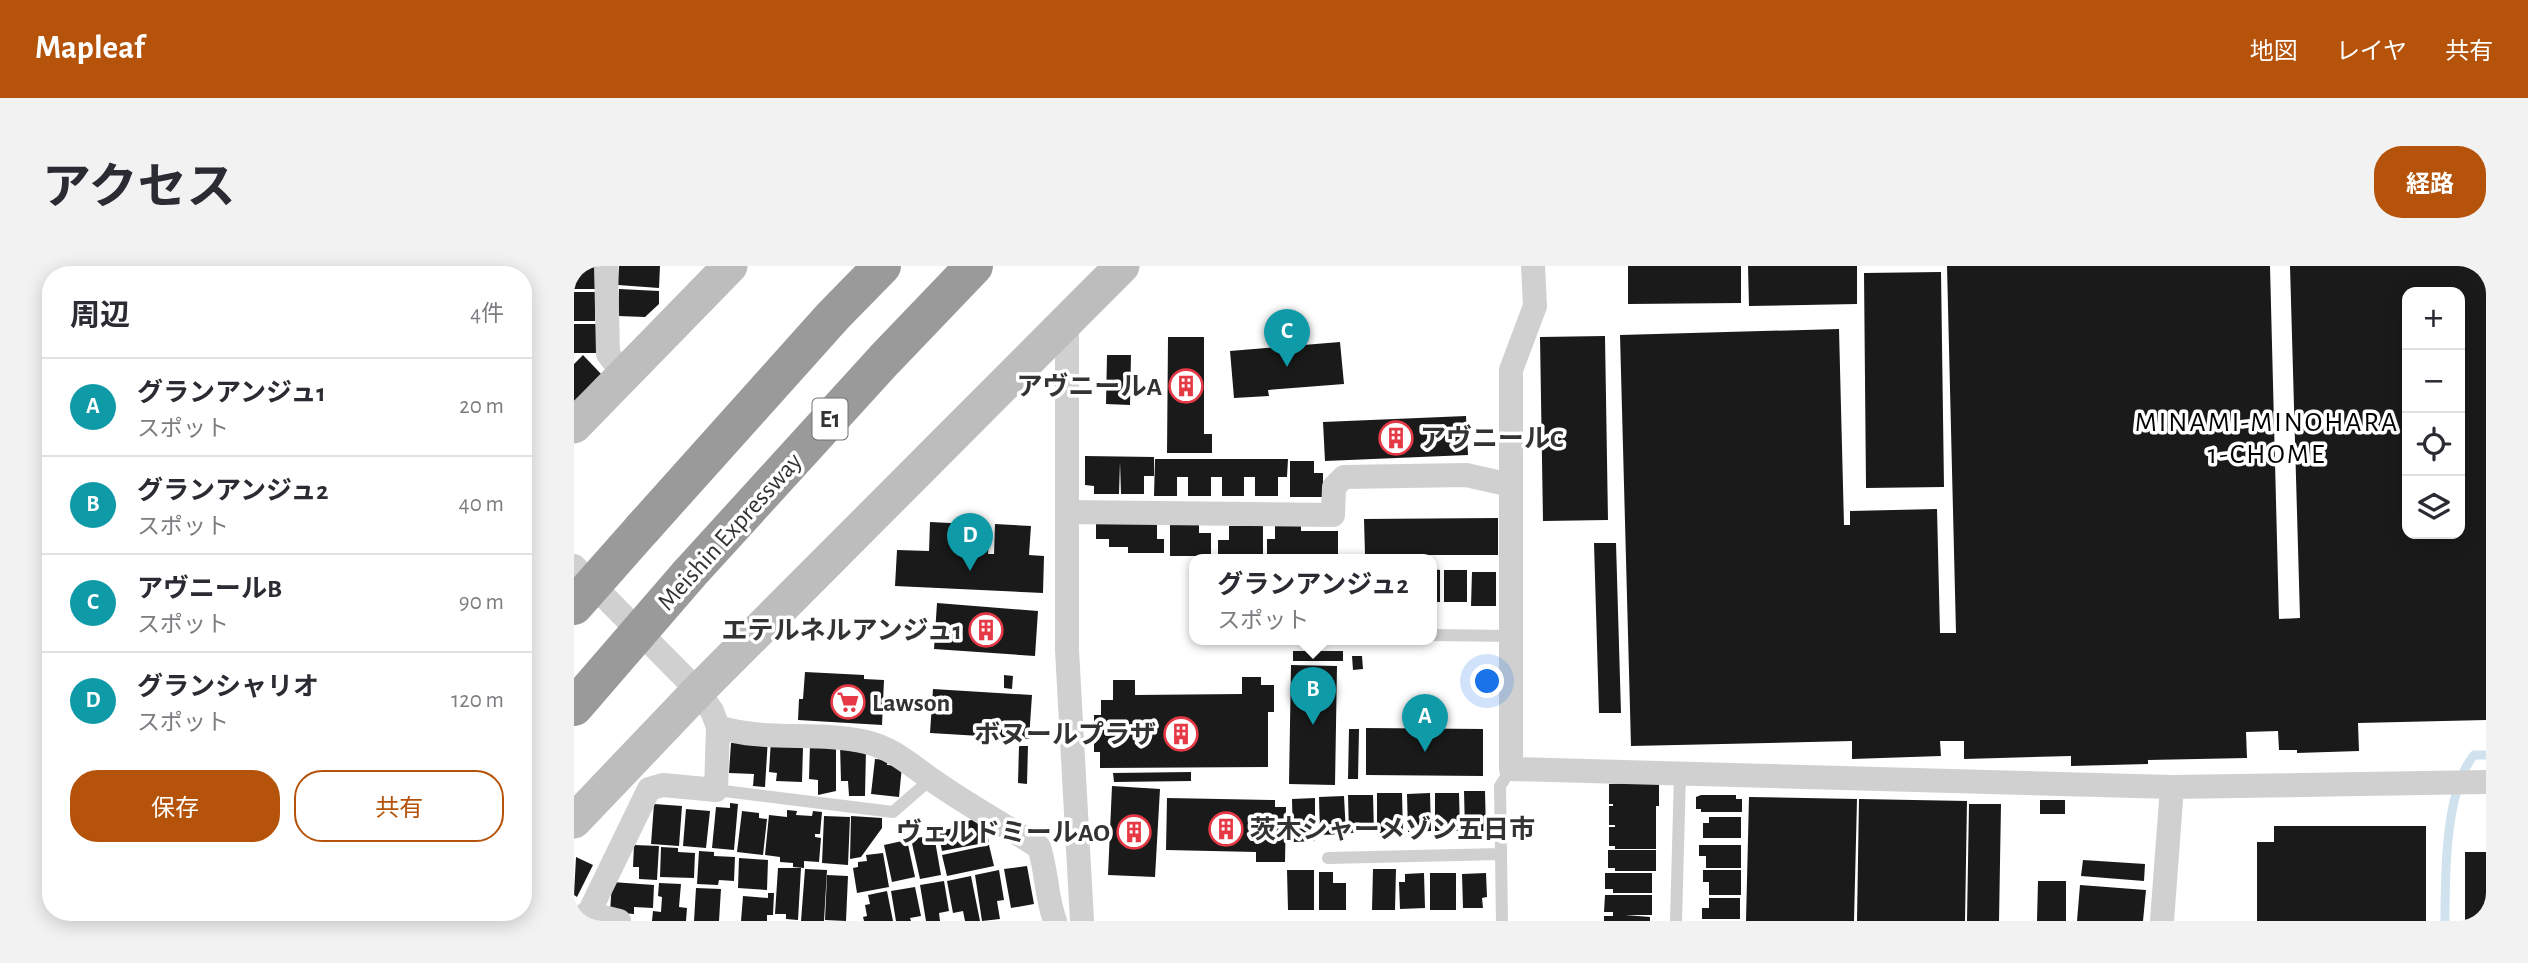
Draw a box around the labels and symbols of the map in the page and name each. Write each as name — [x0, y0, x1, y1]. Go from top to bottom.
pin: C — [1264, 309, 1310, 367]
building icon: アヴニールA — [1167, 367, 1205, 405]
place label: アヴニールA — [1016, 372, 1162, 400]
road number: E1 — [812, 398, 848, 440]
district label: MINAMI-MINOHARA 1-CHOME — [2135, 409, 2399, 469]
building icon: アヴニールC — [1377, 419, 1415, 457]
place label: アヴニールC — [1420, 424, 1564, 452]
street label: Meishin Expressway — [653, 448, 807, 615]
pin: D — [947, 513, 993, 571]
building icon: エテルネルアンジュ1 — [967, 611, 1005, 649]
place label: エテルネルアンジュ1 — [721, 617, 962, 644]
your location — [1470, 664, 1504, 698]
pin: B — [1290, 667, 1336, 725]
supermarket icon: Lawson — [829, 683, 867, 721]
place label: Lawson — [872, 690, 950, 716]
pin: A — [1402, 694, 1448, 752]
building icon: ボヌールプラザ — [1162, 715, 1200, 753]
place label: ボヌールプラザ — [974, 720, 1156, 748]
building icon: 茨木シャーメゾン五日市 — [1207, 810, 1245, 848]
building icon: ヴェルドミールAO — [1115, 813, 1153, 851]
place label: 茨木シャーメゾン五日市 — [1250, 815, 1535, 843]
place label: ヴェルドミールAO — [896, 818, 1110, 846]

